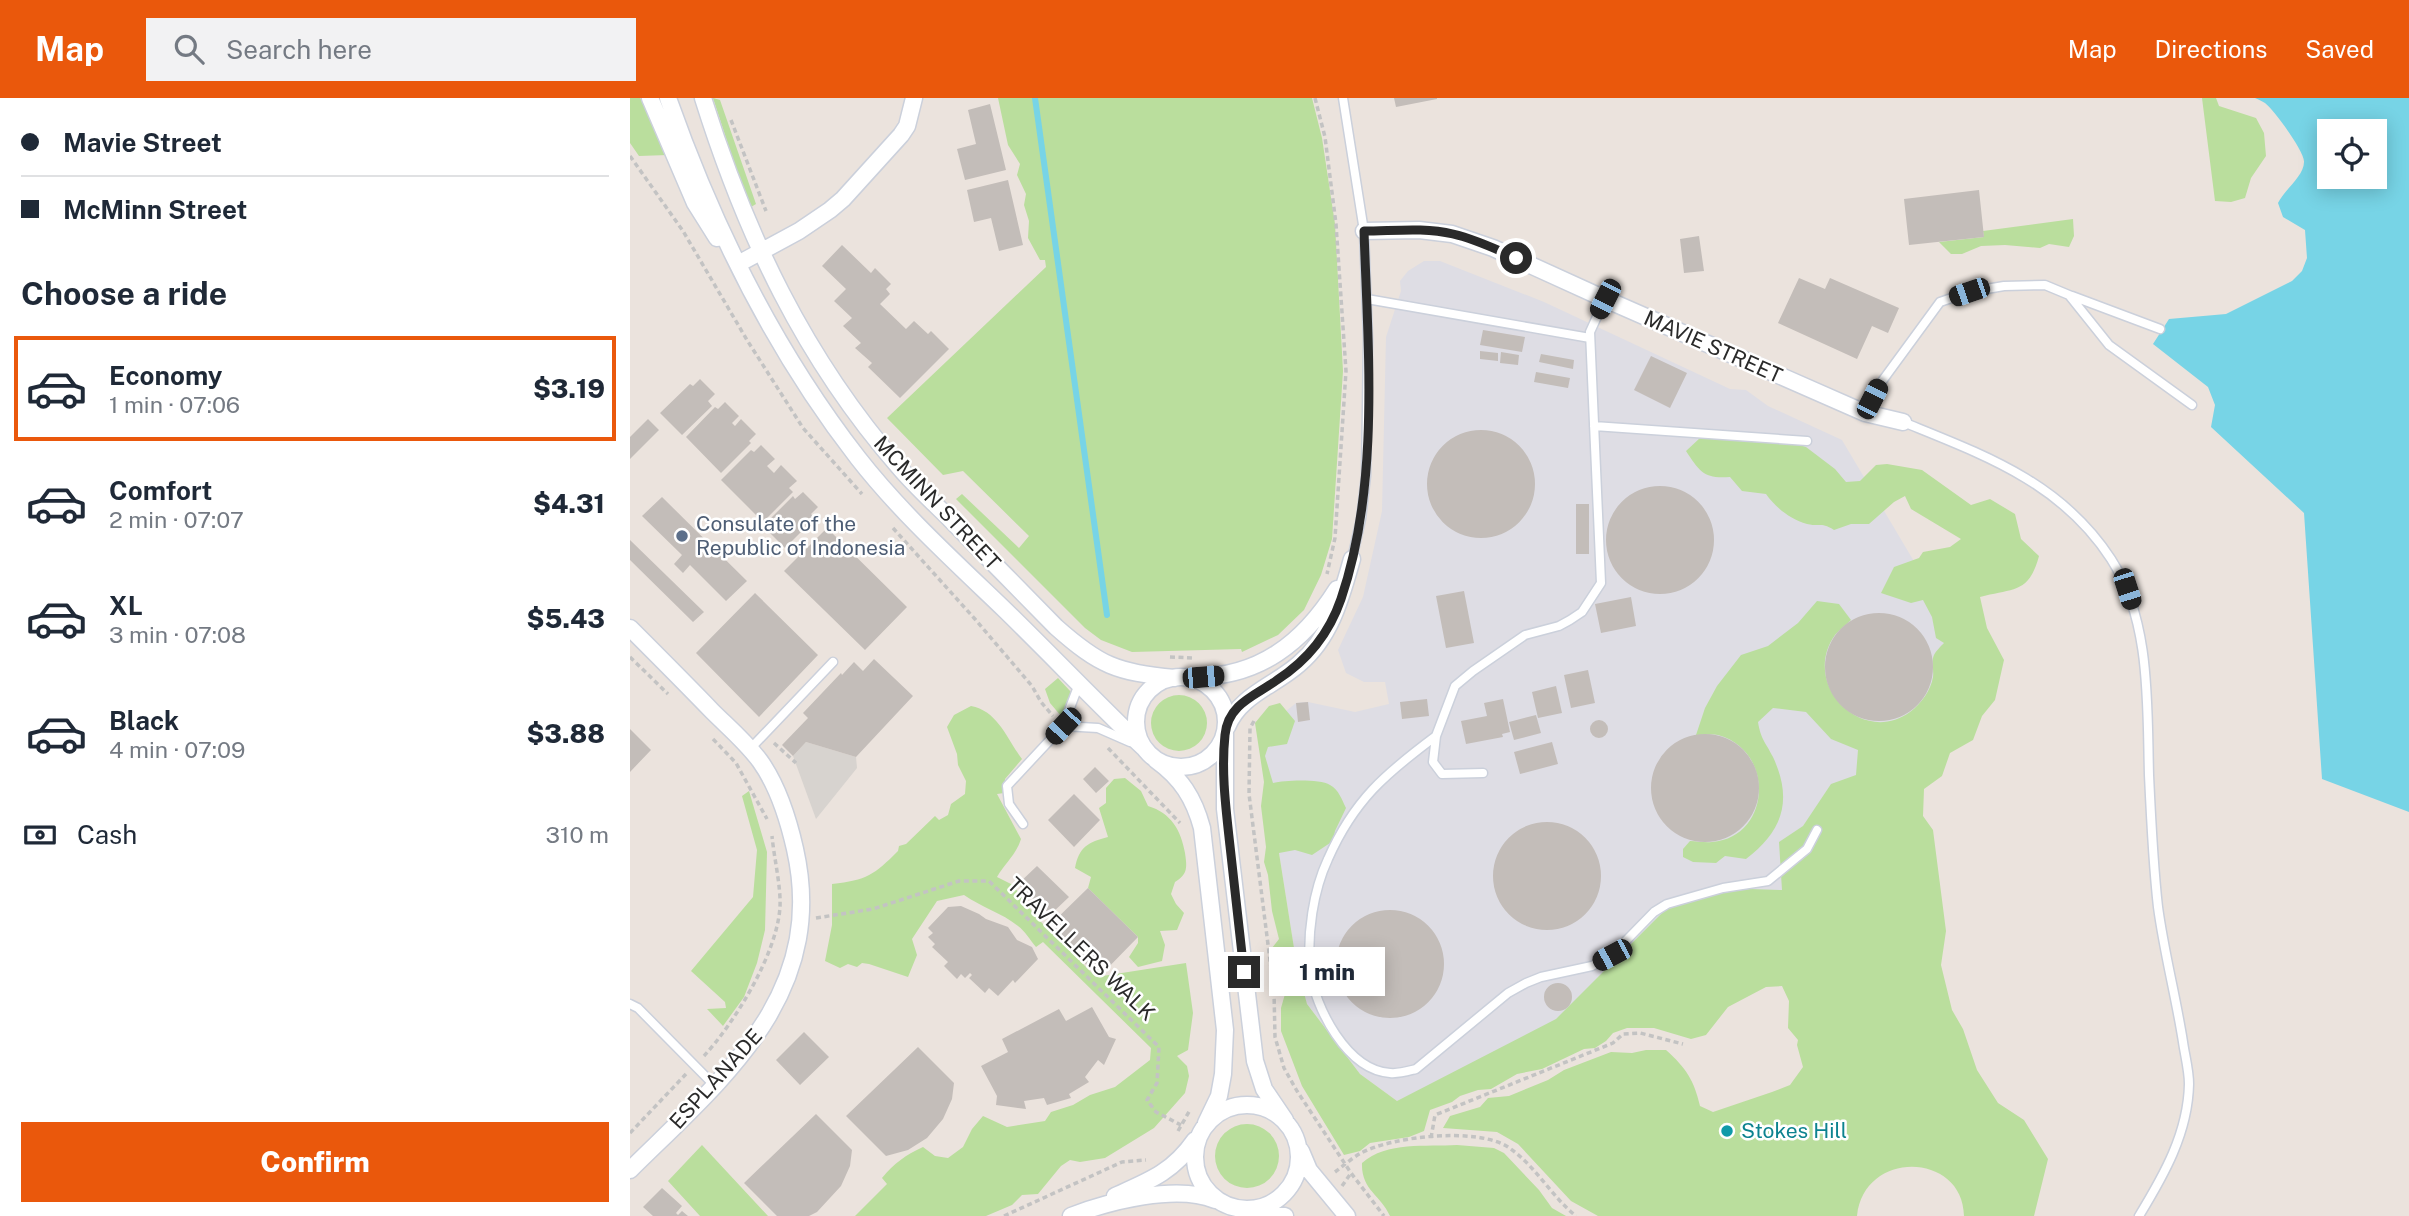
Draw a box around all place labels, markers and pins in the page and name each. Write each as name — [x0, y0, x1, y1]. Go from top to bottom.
place label: Consulate of the Republic of Indonesia — [696, 511, 905, 560]
marker: Consulate of the Republic of Indonesia — [674, 528, 690, 544]
place label: Stokes Hill — [1741, 1118, 1847, 1143]
marker: Stokes Hill — [1719, 1123, 1735, 1139]

